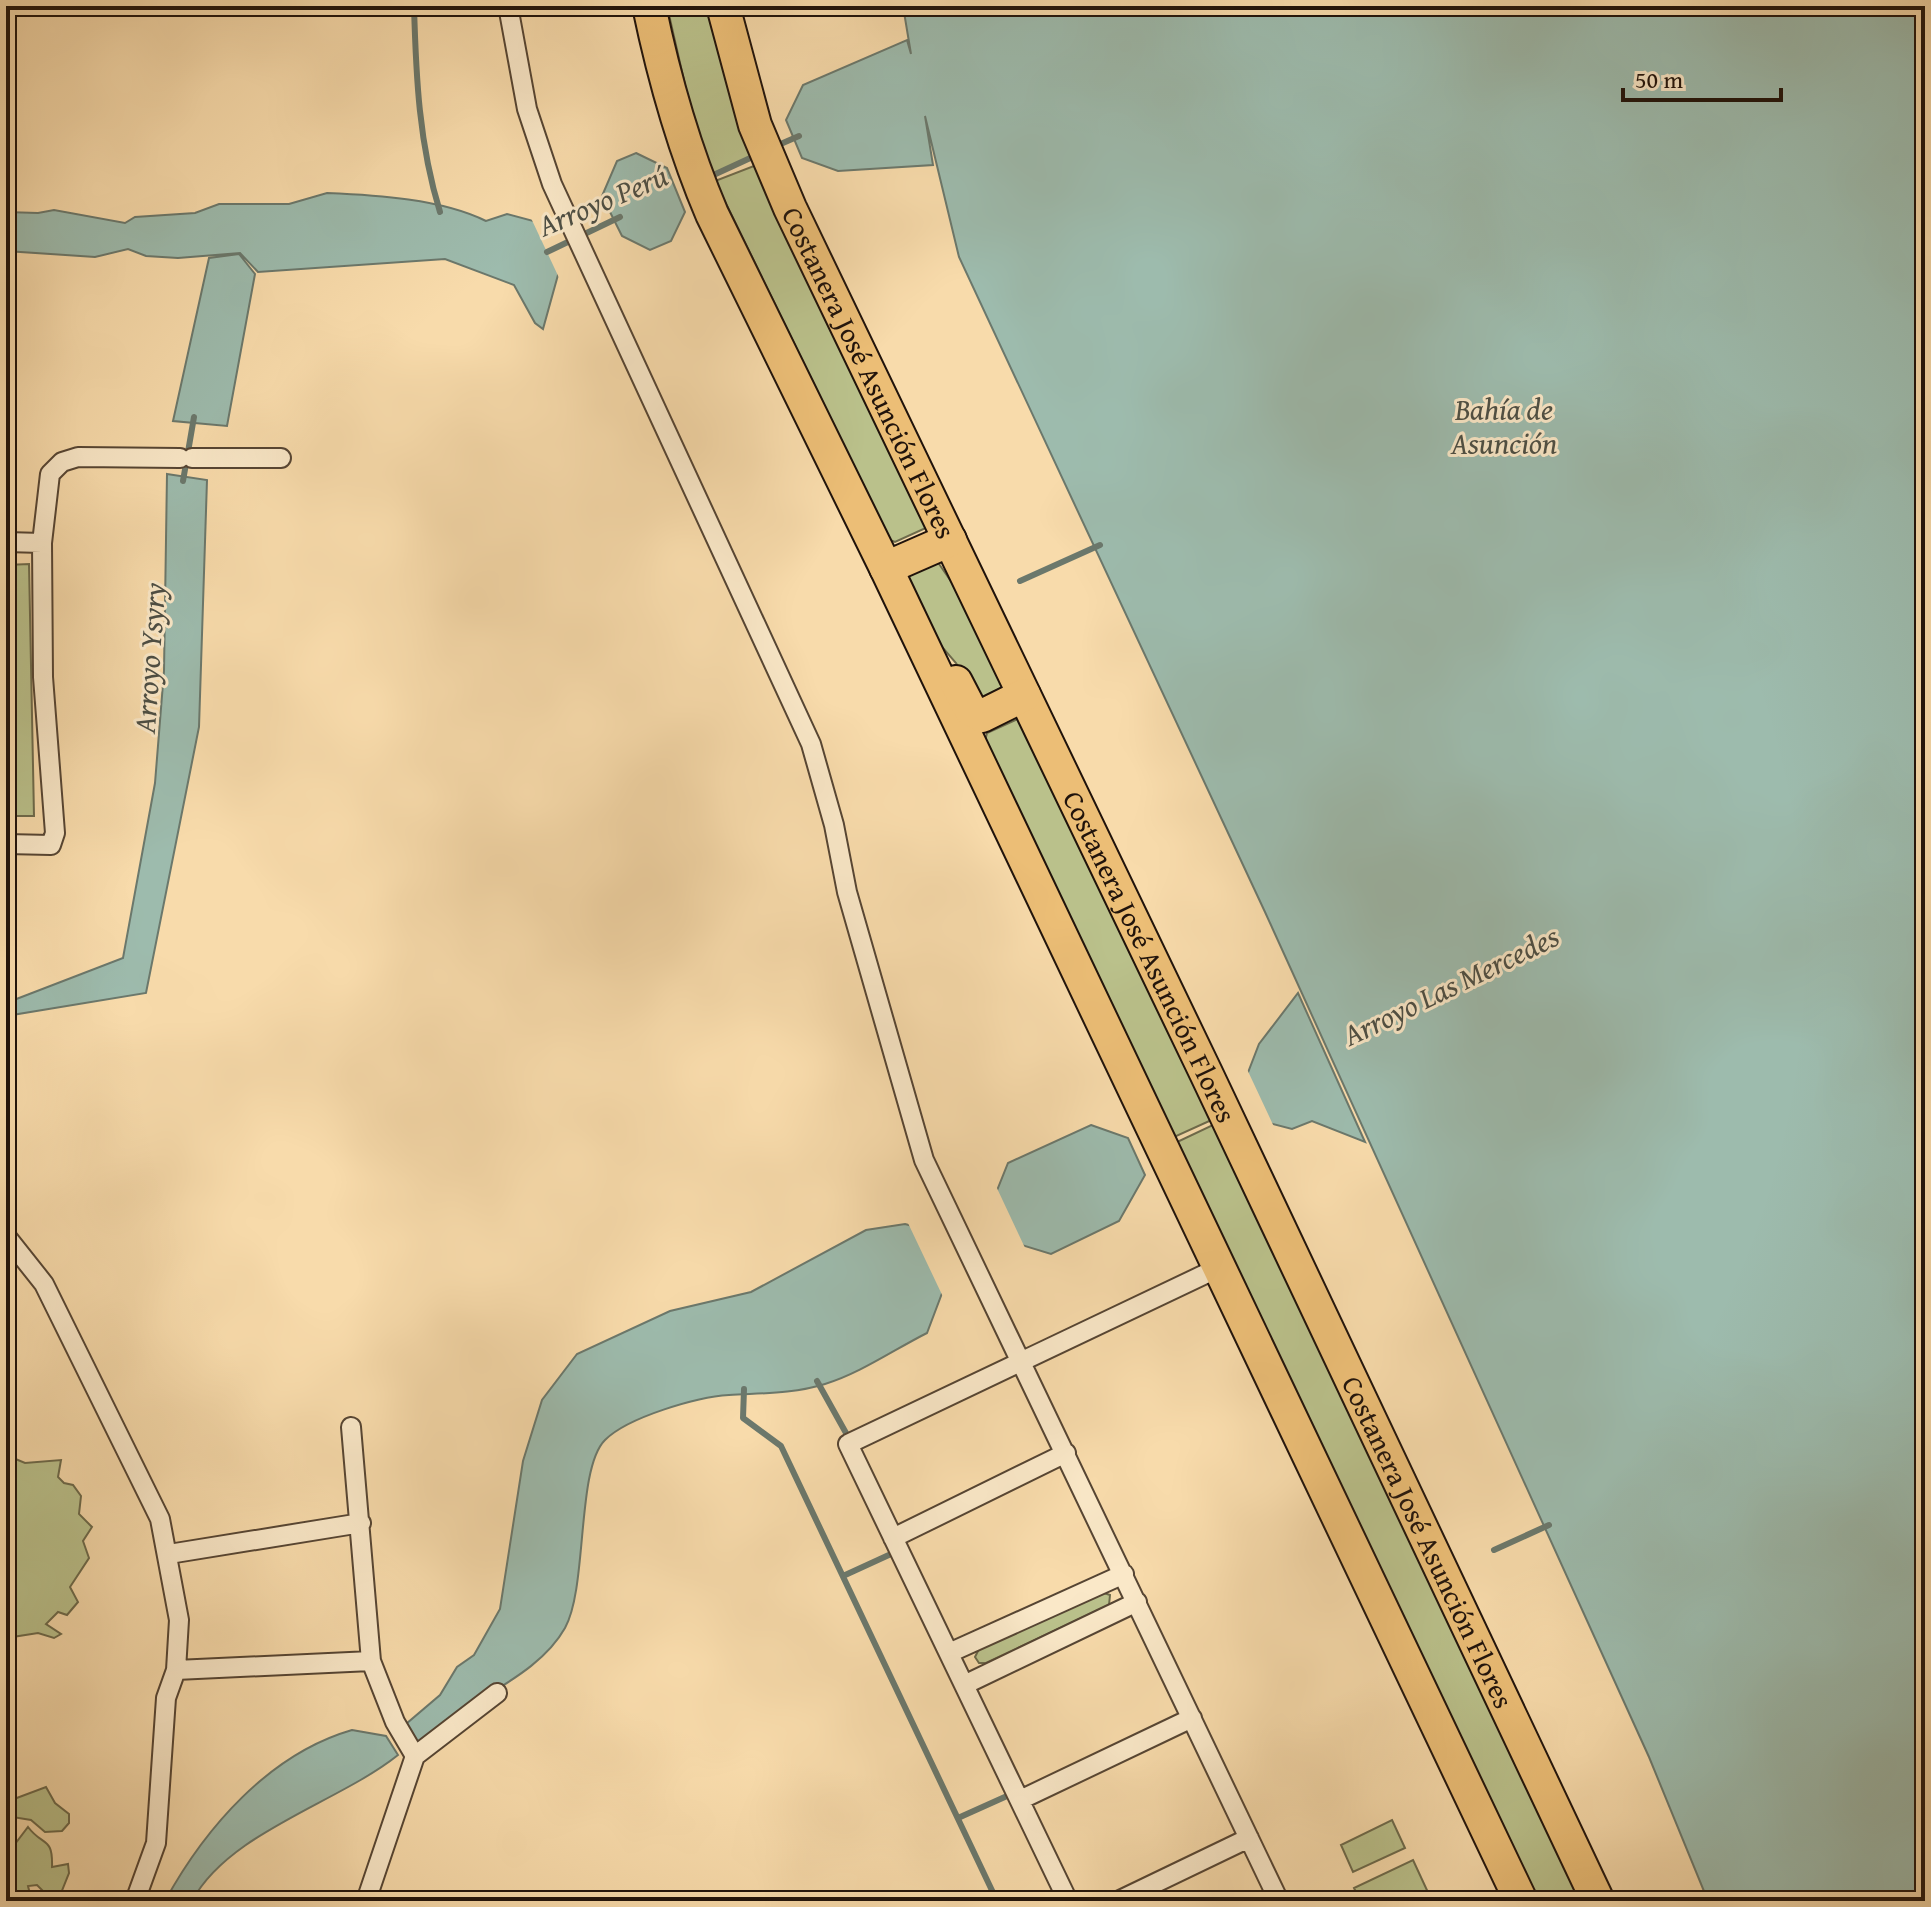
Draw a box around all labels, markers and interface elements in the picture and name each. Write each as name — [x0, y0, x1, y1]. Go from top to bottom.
scale bar — [1623, 52, 1781, 102]
text: 50 m — [1635, 62, 1683, 97]
water label: Arroyo Perú — [530, 153, 675, 248]
street label: Costanera José Asunción Flores — [772, 200, 967, 545]
water label: Bahía de Asunción — [1450, 387, 1557, 465]
water label: Arroyo Ysyry — [122, 581, 176, 736]
street label: Costanera José Asunción Flores — [1053, 784, 1248, 1129]
water label: Arroyo Las Mercedes — [1334, 914, 1566, 1057]
street label: Costanera José Asunción Flores — [1332, 1369, 1525, 1715]

